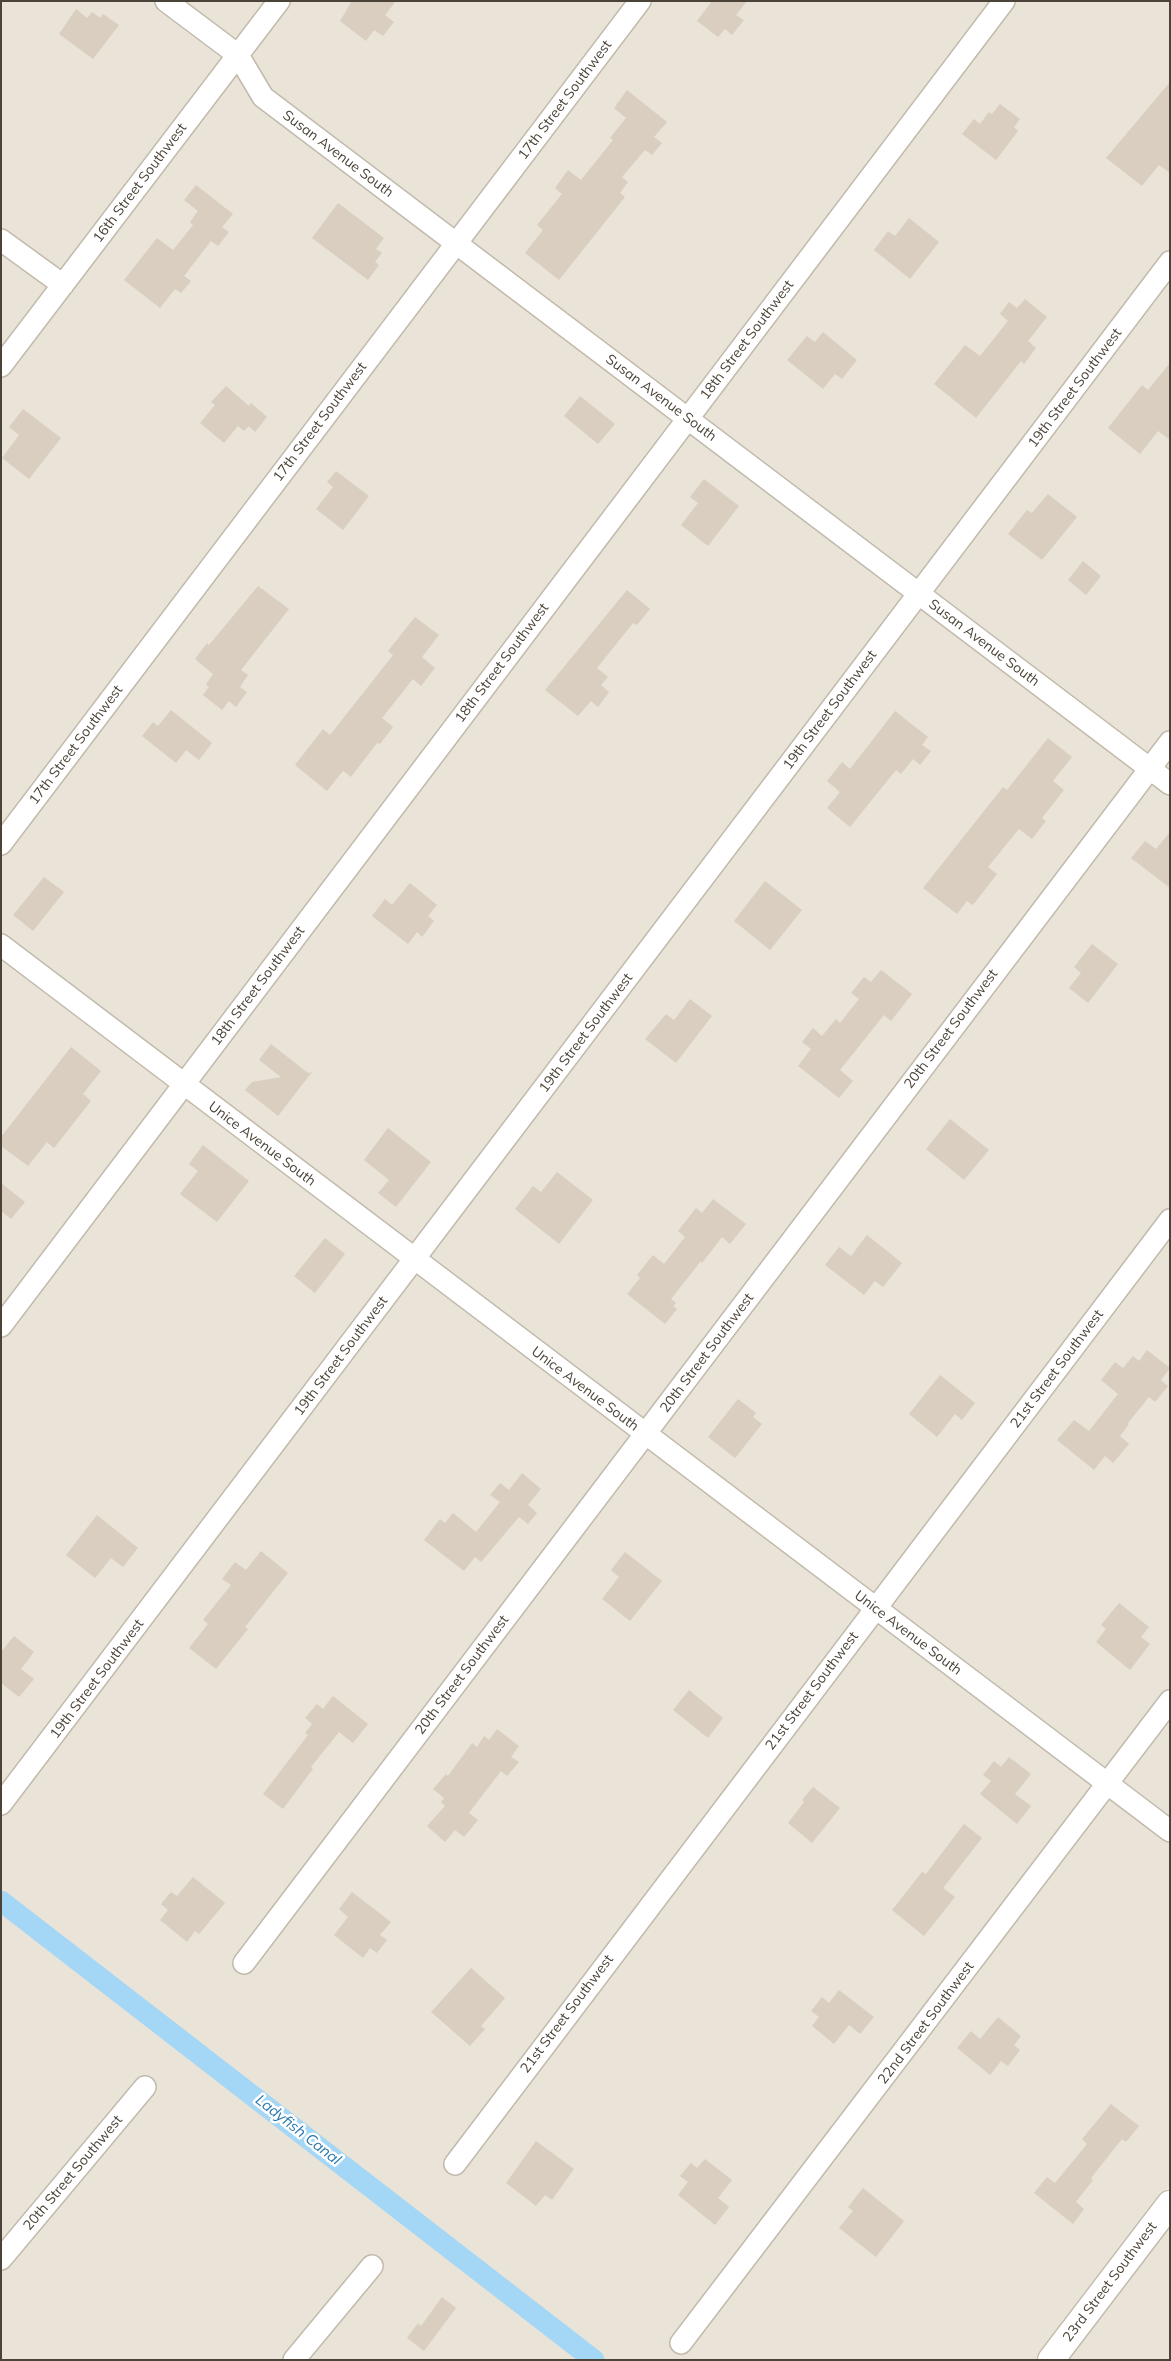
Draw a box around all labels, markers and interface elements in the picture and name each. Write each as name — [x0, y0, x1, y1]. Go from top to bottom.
street label: 17th Street Southwest — [515, 37, 615, 163]
street label: Susan Avenue South — [279, 107, 397, 201]
street label: 16th Street Southwest — [90, 120, 190, 246]
street label: 18th Street Southwest — [697, 277, 797, 403]
street label: 19th Street Southwest — [1025, 325, 1125, 451]
street label: Susan Avenue South — [602, 351, 720, 445]
street label: 17th Street Southwest — [270, 359, 370, 485]
street label: Susan Avenue South — [925, 596, 1043, 690]
street label: 18th Street Southwest — [452, 600, 552, 726]
street label: 19th Street Southwest — [780, 647, 880, 773]
street label: 17th Street Southwest — [26, 682, 126, 808]
street label: 18th Street Southwest — [208, 923, 308, 1049]
street label: 20th Street Southwest — [901, 966, 1001, 1092]
street label: 19th Street Southwest — [536, 970, 636, 1096]
street label: Unice Avenue South — [205, 1098, 319, 1190]
street label: 20th Street Southwest — [657, 1290, 757, 1416]
street label: 19th Street Southwest — [291, 1293, 391, 1419]
street label: 21st Street Southwest — [1007, 1306, 1107, 1432]
street label: Unice Avenue South — [528, 1343, 642, 1435]
street label: Unice Avenue South — [851, 1587, 965, 1679]
street label: 20th Street Southwest — [412, 1612, 512, 1738]
street label: 19th Street Southwest — [47, 1616, 147, 1742]
street label: 21st Street Southwest — [762, 1628, 862, 1754]
street label: 21st Street Southwest — [517, 1951, 617, 2077]
street label: 22nd Street Southwest — [875, 1959, 977, 2087]
water label: Ladyfish Canal — [252, 2091, 344, 2169]
street label: 20th Street Southwest — [20, 2112, 126, 2234]
street label: 23rd Street Southwest — [1060, 2219, 1160, 2345]

